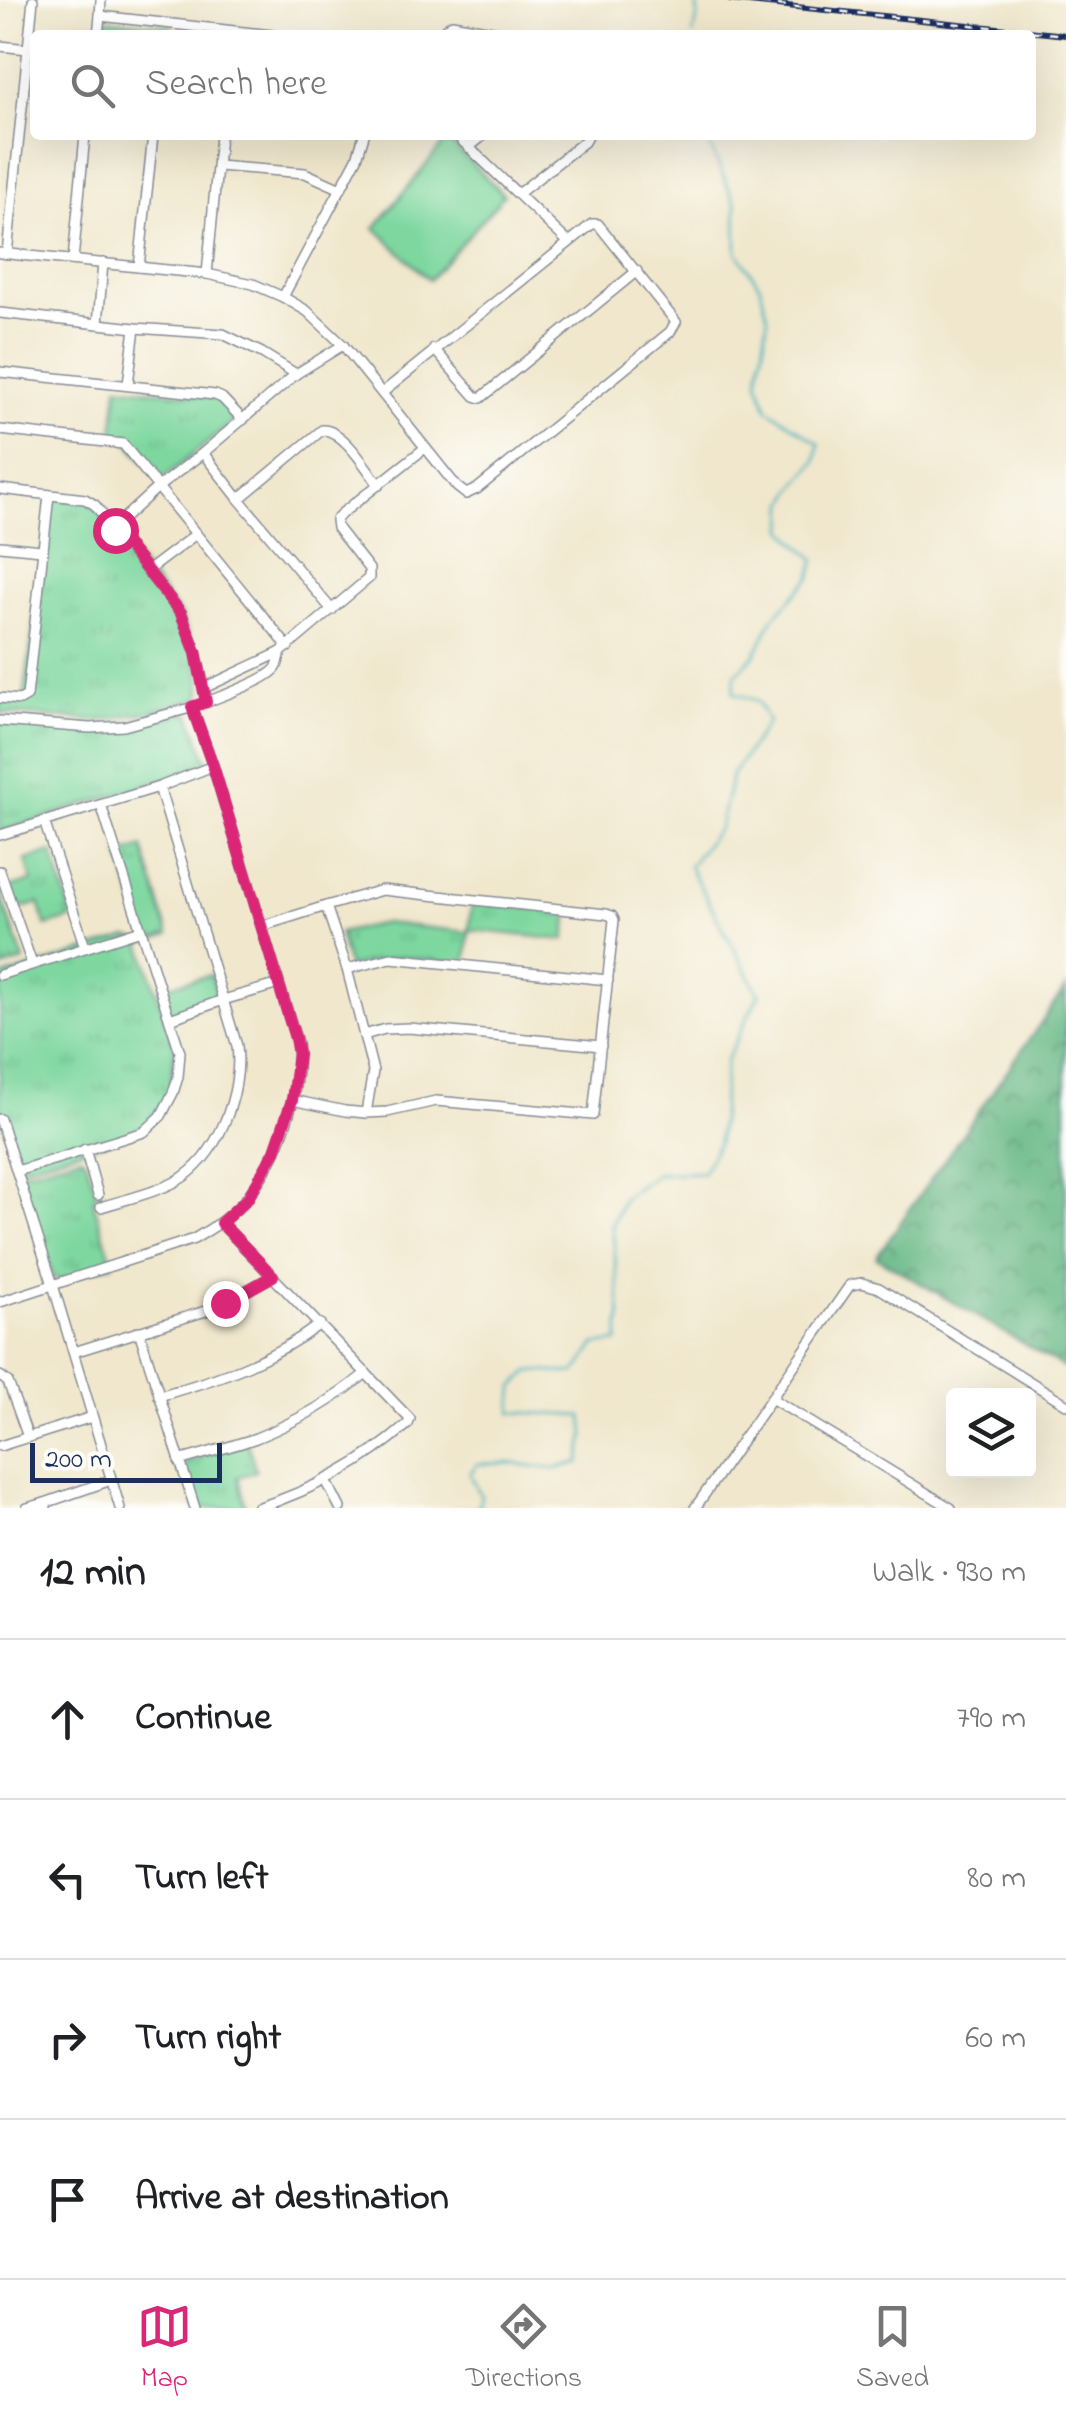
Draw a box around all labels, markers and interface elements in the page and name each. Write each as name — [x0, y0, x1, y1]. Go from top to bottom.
search box — [30, 30, 1036, 140]
text: Search here — [145, 57, 327, 113]
icon: search — [65, 58, 120, 113]
route start — [93, 508, 139, 554]
route end — [203, 1281, 249, 1327]
map controls — [946, 1388, 1036, 1478]
button: layers — [946, 1388, 1036, 1478]
scale bar — [30, 1438, 222, 1482]
text: 200 m — [45, 1440, 112, 1481]
text: 12 min — [40, 1543, 146, 1604]
text: Walk · 930 m — [872, 1550, 1026, 1597]
text: Continue — [135, 1691, 271, 1747]
icon: ahead — [40, 1692, 95, 1747]
text: 790 m — [957, 1696, 1026, 1743]
text: Turn left — [135, 1851, 268, 1907]
icon: left — [40, 1852, 95, 1907]
text: 80 m — [967, 1856, 1026, 1903]
text: Turn right — [135, 2011, 281, 2067]
icon: right — [40, 2012, 95, 2067]
text: 60 m — [965, 2016, 1026, 2063]
text: Arrive at destination — [135, 2171, 449, 2227]
icon: arrive — [40, 2172, 95, 2227]
tab: Map — [137, 2299, 192, 2400]
tab: Directions — [466, 2299, 582, 2400]
tab: Saved — [856, 2299, 929, 2400]

